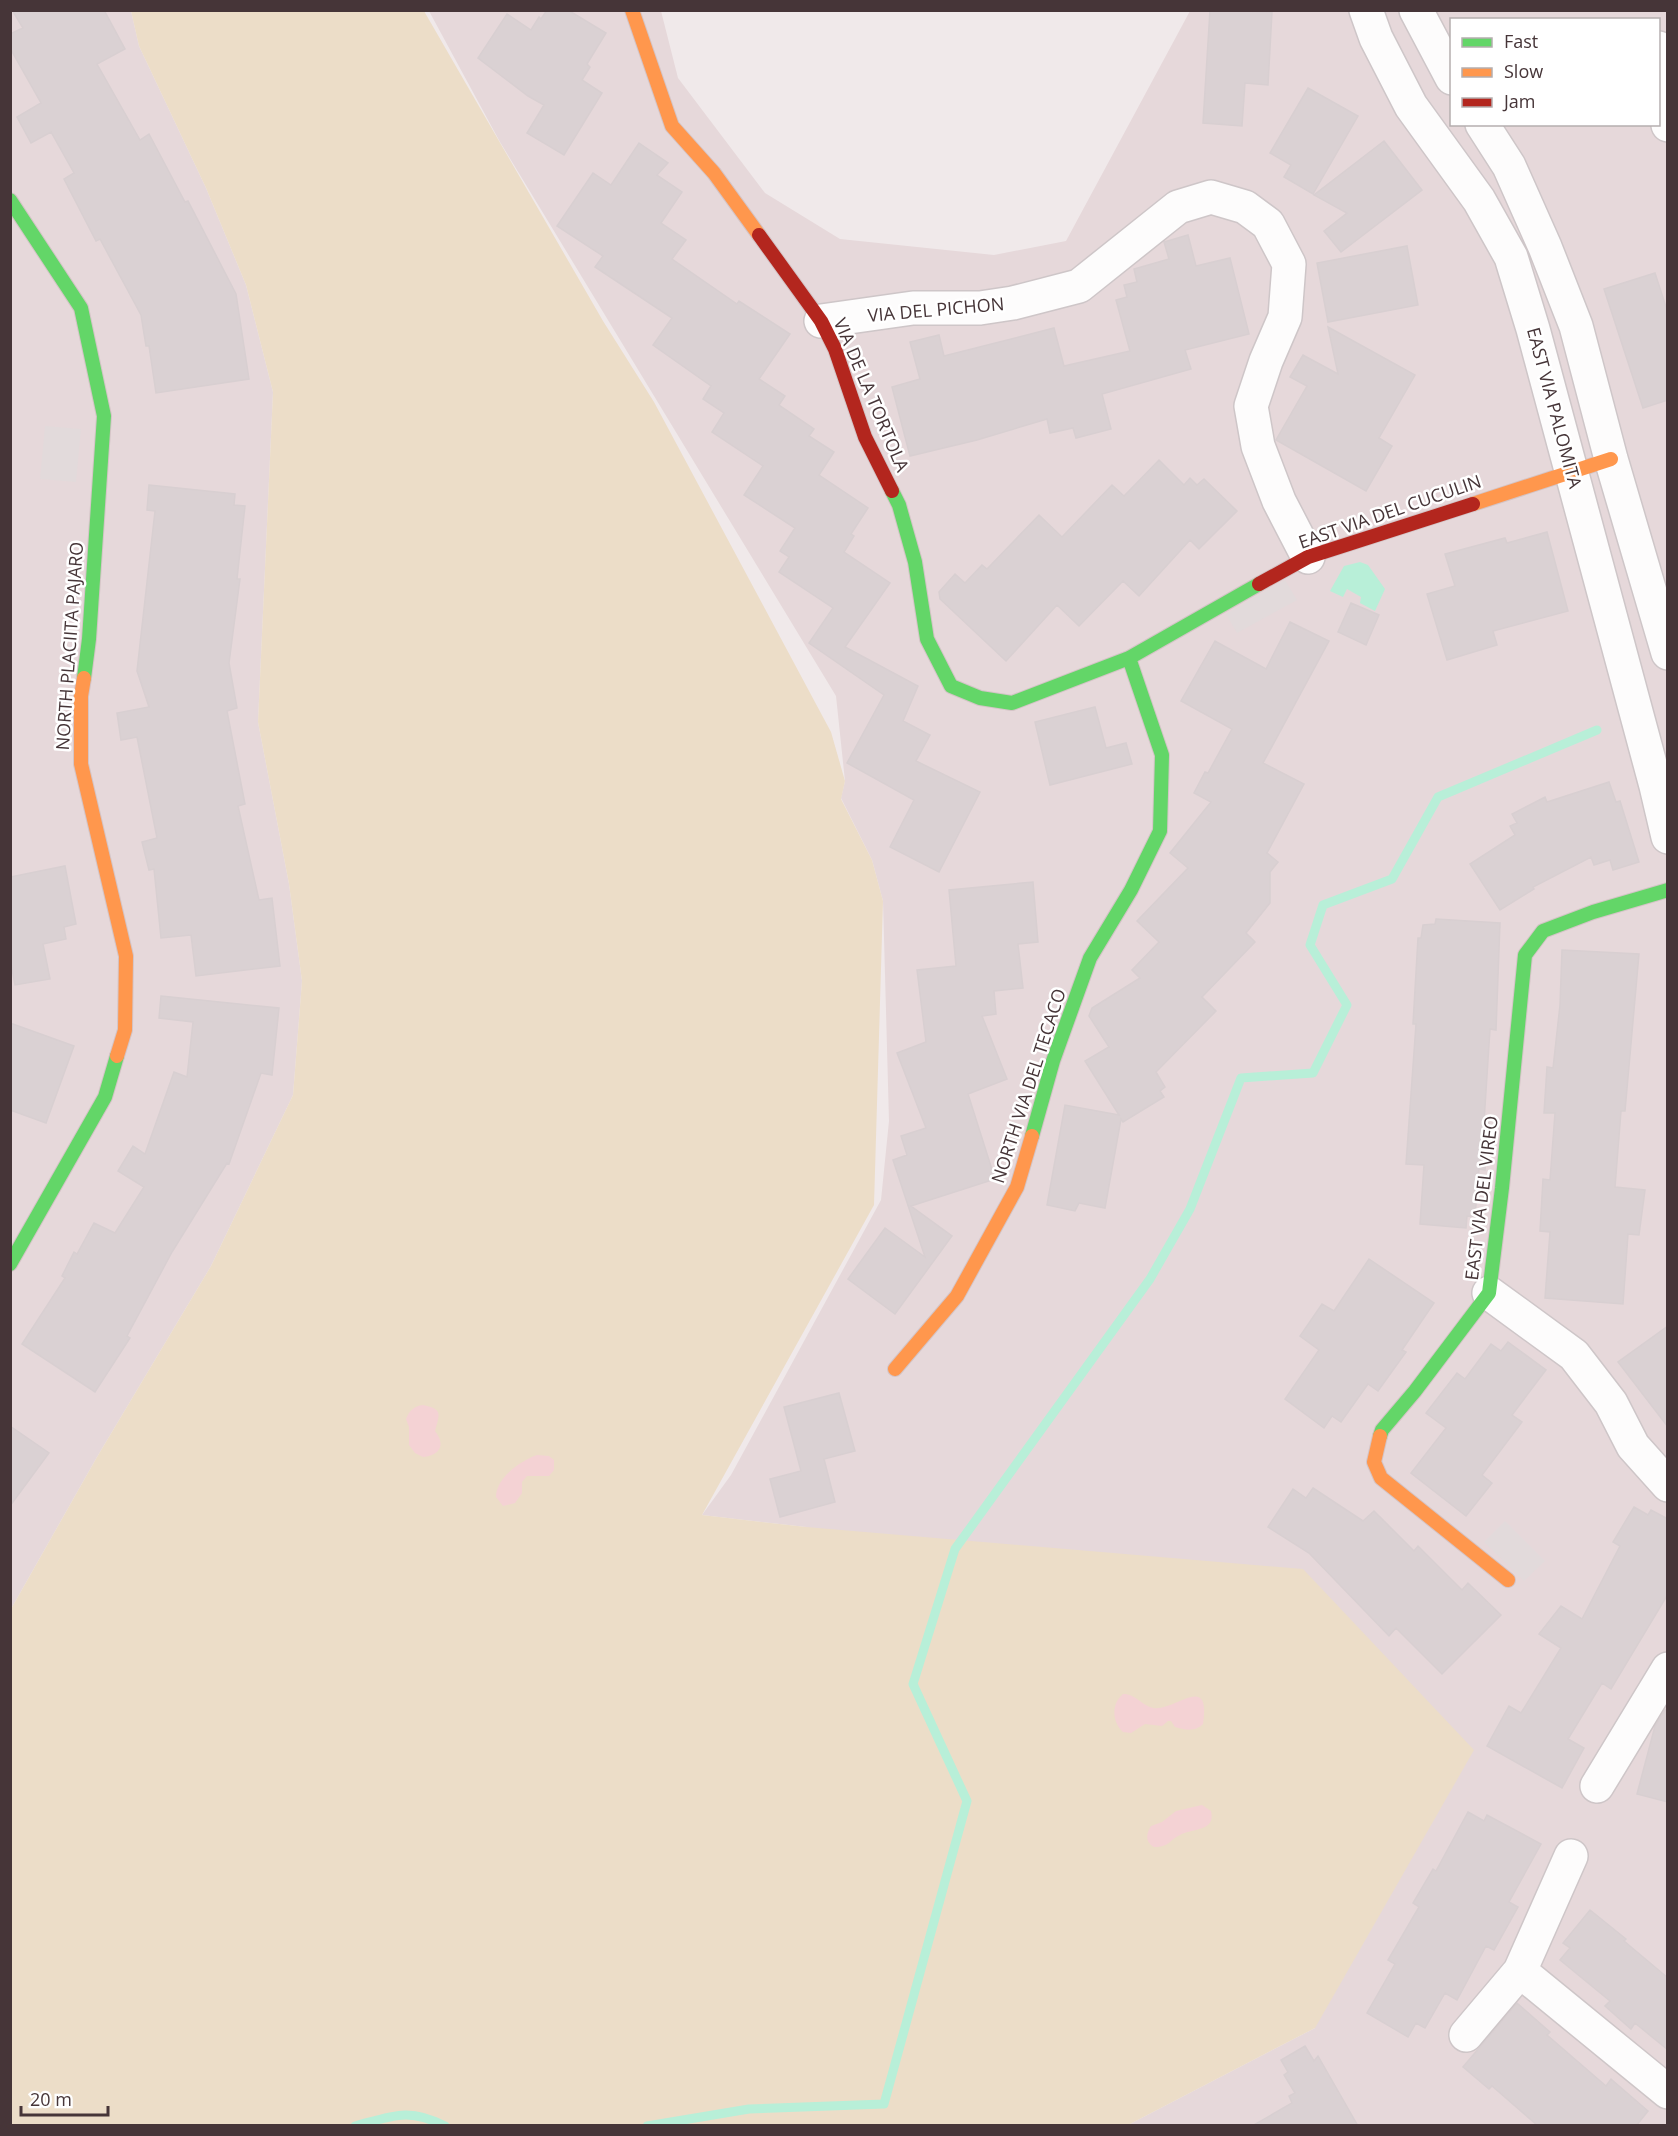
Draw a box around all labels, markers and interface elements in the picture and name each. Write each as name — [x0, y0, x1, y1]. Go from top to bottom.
legend — [1450, 18, 1660, 126]
text: Fast — [1504, 29, 1538, 53]
text: Slow — [1504, 59, 1543, 83]
text: Jam — [1502, 89, 1536, 113]
street label: VIA DEL PICHON — [867, 291, 1005, 327]
street label: VIA DE LA TORTOLA — [829, 314, 915, 476]
street label: EAST VIA PALOMITA — [1522, 325, 1588, 492]
street label: EAST VIA DEL CUCULIN — [1295, 469, 1484, 554]
street label: NORTH PLACIITA PAJARO — [50, 541, 88, 751]
street label: NORTH VIA DEL TECACO — [985, 985, 1071, 1186]
street label: EAST VIA DEL VIREO — [1459, 1114, 1503, 1282]
scale bar — [21, 2079, 108, 2117]
text: 20 m — [30, 2087, 72, 2111]

